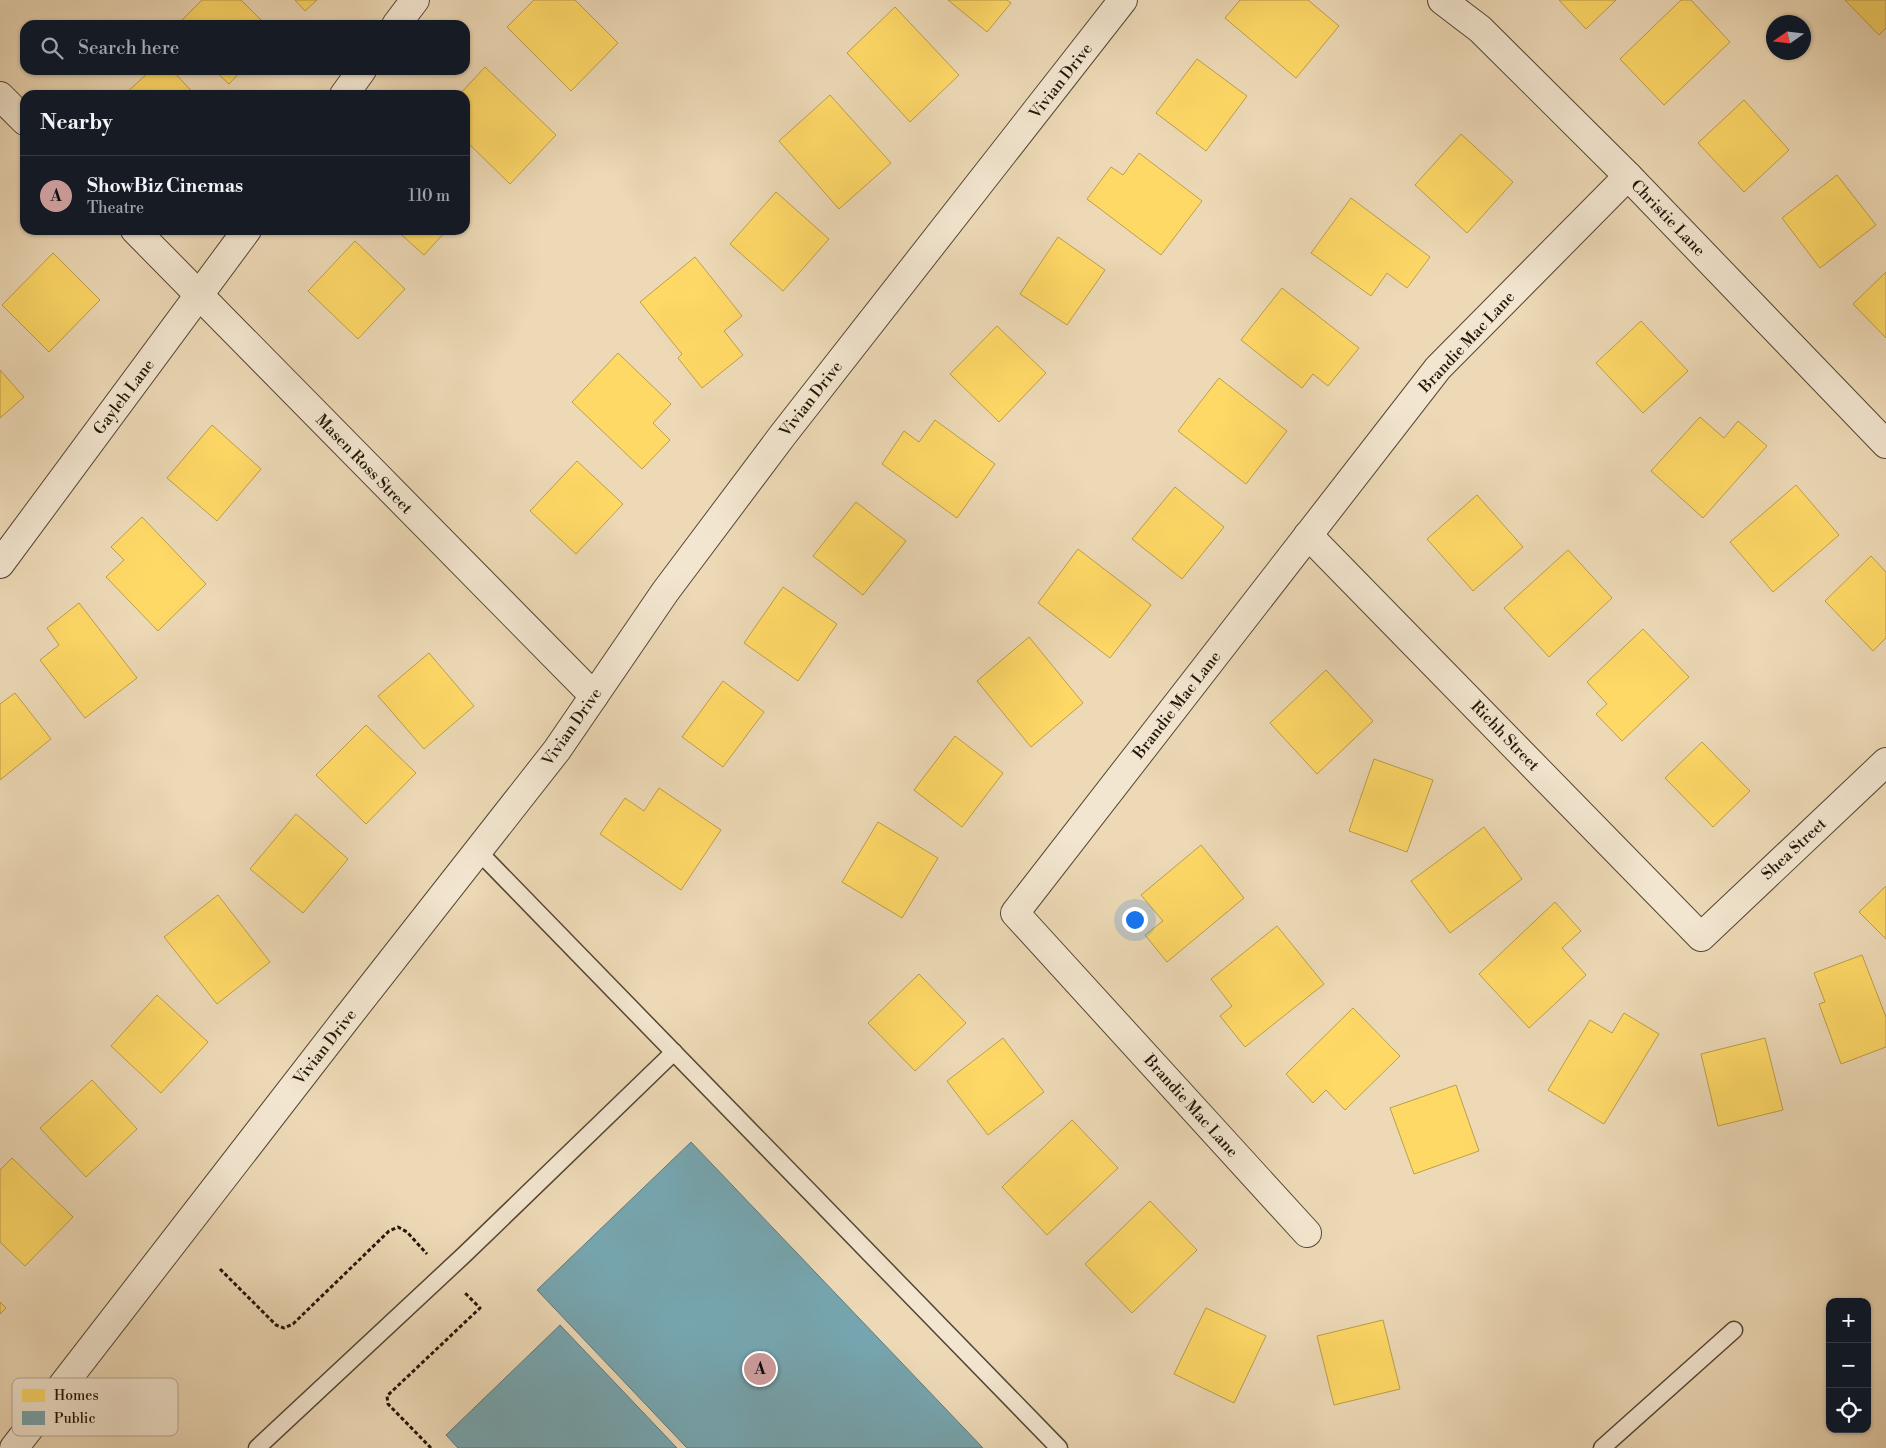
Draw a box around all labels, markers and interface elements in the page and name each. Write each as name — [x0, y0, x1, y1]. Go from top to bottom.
north arrow — [1766, 15, 1811, 60]
search box — [20, 20, 470, 75]
icon: search — [38, 34, 66, 62]
text: Search here — [78, 36, 179, 60]
street label: Vivian Drive — [1025, 39, 1097, 124]
text: Nearby — [40, 110, 113, 136]
text: ShowBiz Cinemas — [87, 174, 243, 198]
street label: Christie Lane — [1626, 176, 1710, 260]
text: A — [50, 186, 62, 206]
text: 110 m — [408, 186, 450, 206]
text: Theatre — [87, 198, 144, 218]
street label: Brandie Mac Lane — [1414, 287, 1519, 398]
street label: Gayleh Lane — [89, 355, 159, 439]
street label: Vivian Drive — [775, 357, 847, 442]
street label: Masen Ross Street — [311, 410, 417, 518]
street label: Brandie Mac Lane — [1128, 647, 1225, 764]
street label: Vivian Drive — [537, 684, 606, 771]
street label: Richh Street — [1467, 697, 1544, 776]
street label: Shea Street — [1757, 814, 1831, 884]
your location — [1122, 907, 1148, 933]
street label: Vivian Drive — [289, 1005, 361, 1090]
street label: Brandie Mac Lane — [1139, 1050, 1242, 1162]
map controls — [1826, 1298, 1871, 1433]
button: + — [1826, 1298, 1871, 1343]
button: − — [1826, 1343, 1871, 1388]
pin: A — [744, 1350, 776, 1388]
legend — [12, 1378, 178, 1436]
text: Homes — [54, 1387, 99, 1405]
button: locate — [1826, 1388, 1871, 1433]
text: Public — [54, 1410, 95, 1428]

